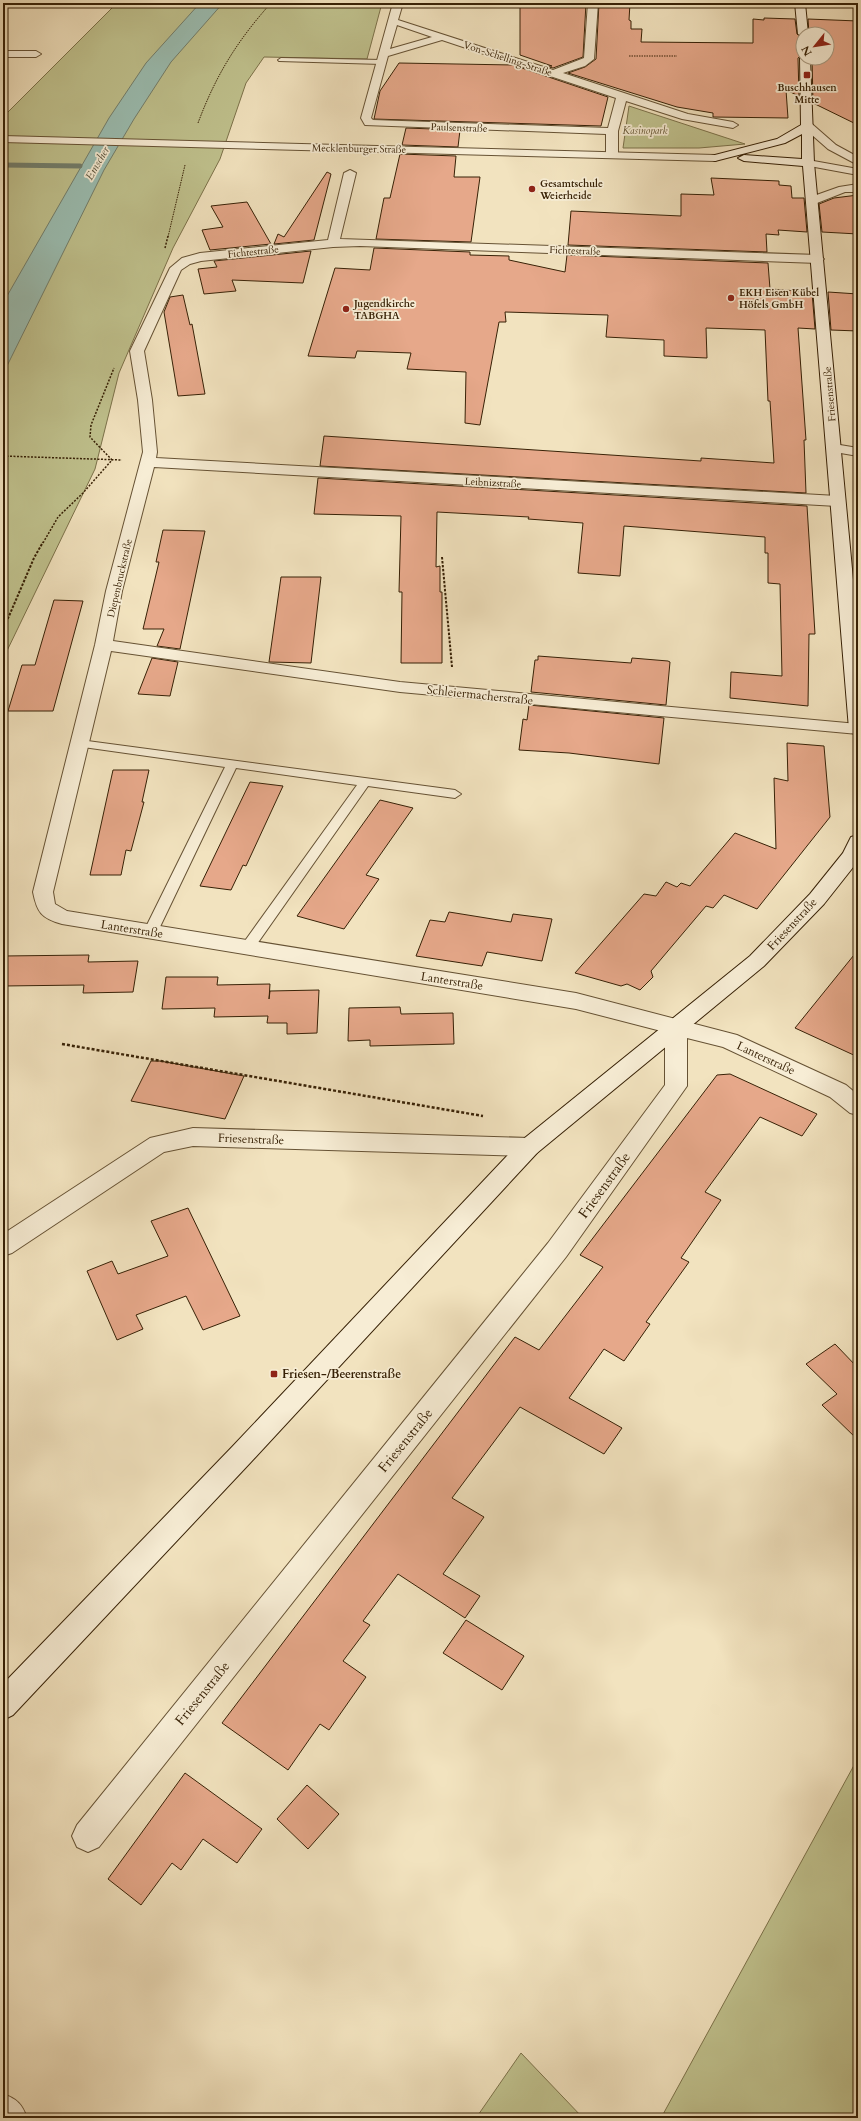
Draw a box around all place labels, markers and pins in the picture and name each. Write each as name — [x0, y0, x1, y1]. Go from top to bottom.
marker: Buschhausen Mitte — [802, 70, 812, 80]
place label: Buschhausen Mitte — [777, 81, 837, 107]
place label: Gesamtschule Weierheide — [539, 177, 603, 203]
marker: Gesamtschule Weierheide — [527, 184, 537, 194]
place label: EKH Eisen Kübel Höfels GmbH — [739, 286, 819, 312]
marker: EKH Eisen Kübel Höfels GmbH — [726, 293, 736, 303]
place label: Jugendkirche TABGHA — [352, 297, 415, 323]
marker: Jugendkirche TABGHA — [341, 304, 351, 314]
place label: Friesen-/Beerenstraße — [282, 1366, 401, 1382]
marker: Friesen-/Beerenstraße — [269, 1369, 279, 1379]

